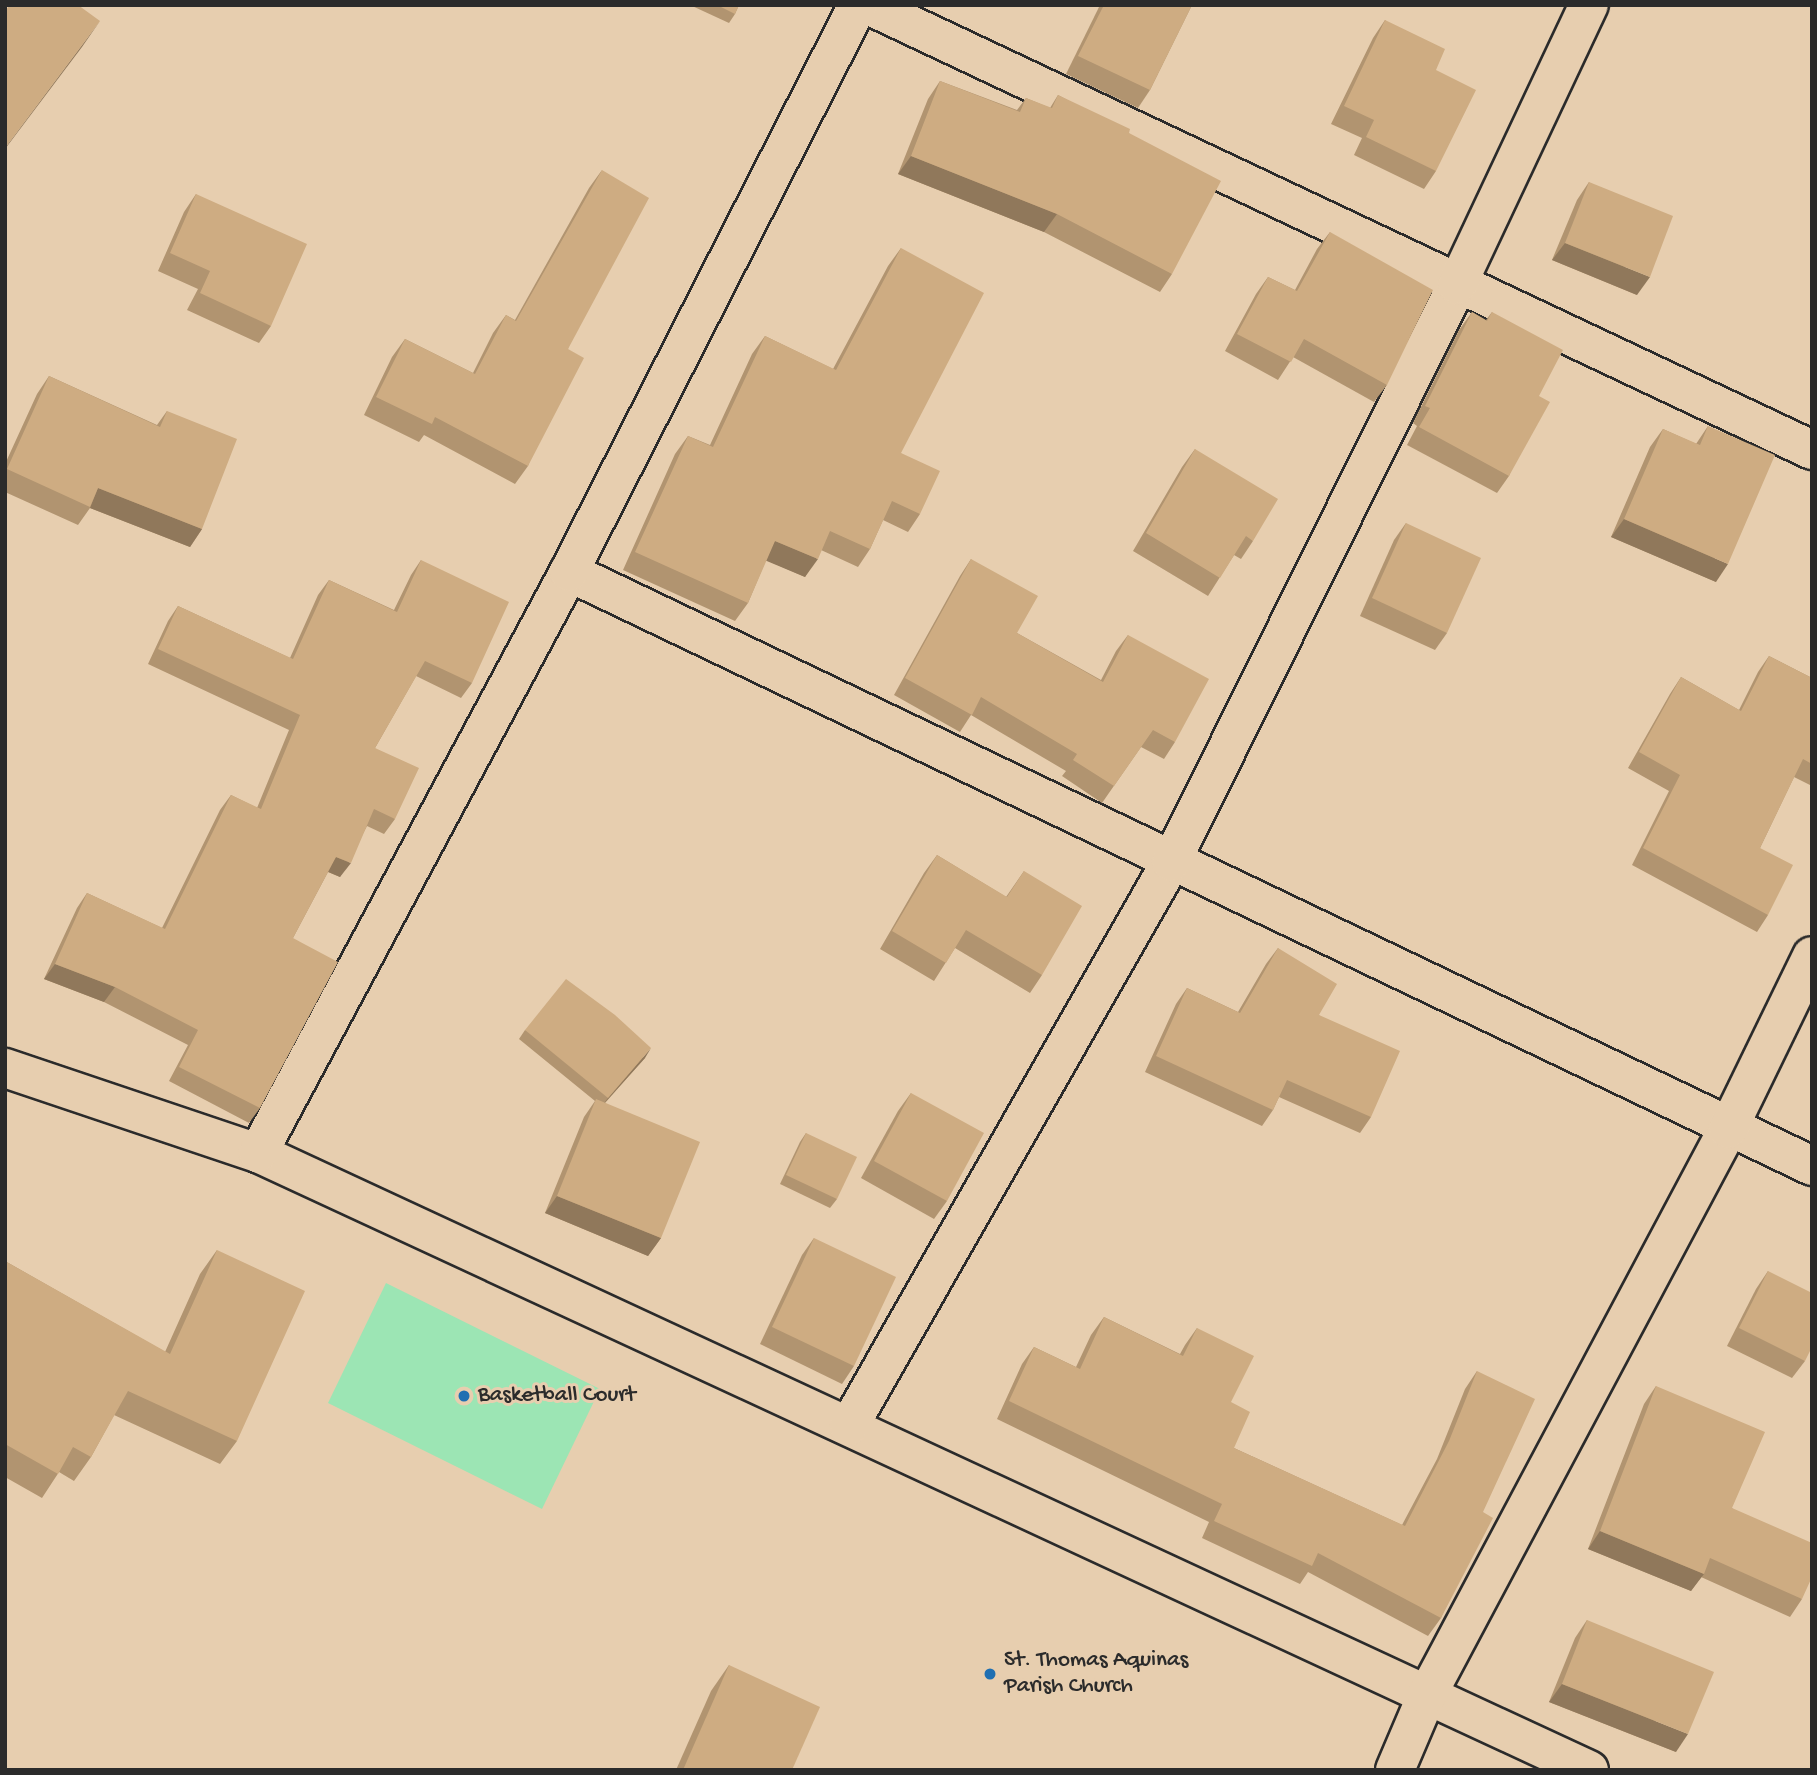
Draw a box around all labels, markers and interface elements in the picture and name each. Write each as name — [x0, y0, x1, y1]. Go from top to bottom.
place label: Basketball Court — [478, 1382, 636, 1410]
marker: Basketball Court — [456, 1388, 472, 1404]
place label: St. Thomas Aquinas Parish Church — [1004, 1647, 1188, 1701]
marker: St. Thomas Aquinas Parish Church — [982, 1666, 998, 1682]

